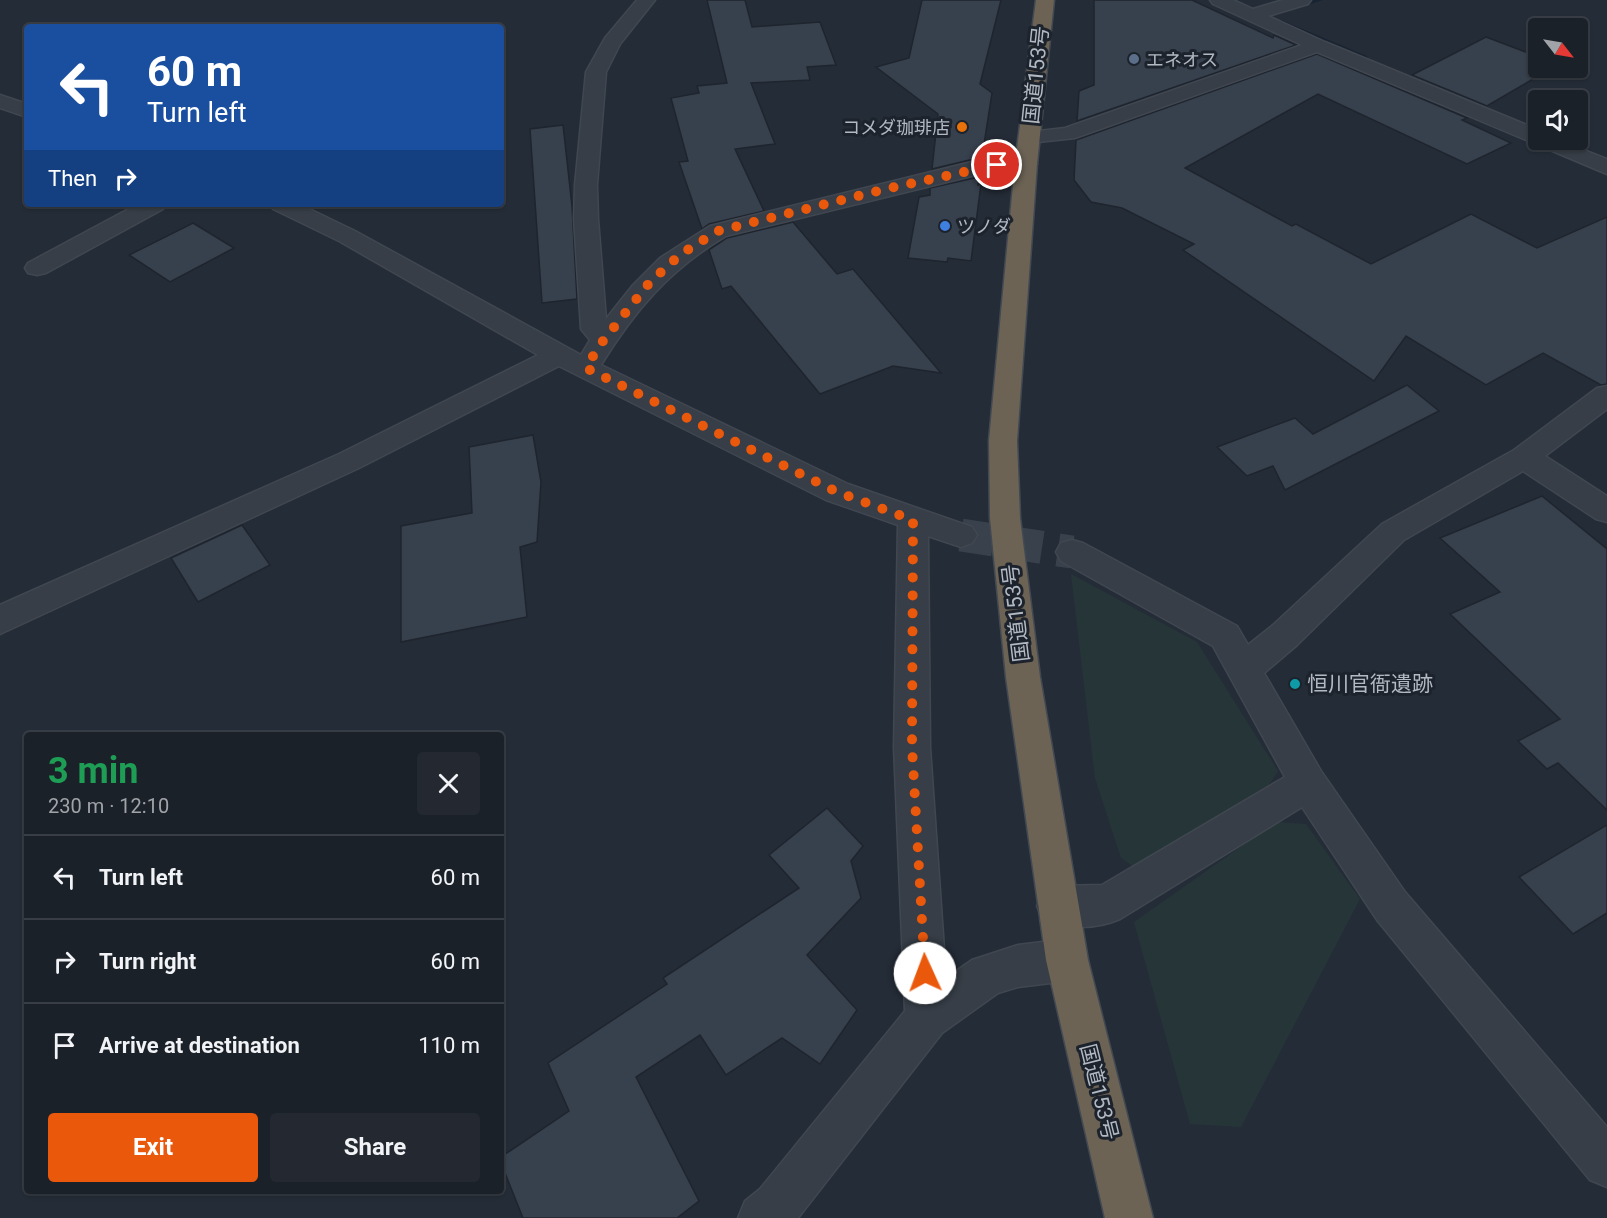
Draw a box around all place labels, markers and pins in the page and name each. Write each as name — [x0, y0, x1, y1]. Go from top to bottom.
place label: エネオス — [1146, 49, 1218, 70]
marker: エネオス — [1127, 52, 1141, 66]
place label: コメダ珈琲店 — [842, 117, 950, 138]
marker: コメダ珈琲店 — [955, 120, 969, 134]
pin — [971, 139, 1022, 190]
place label: ツノダ — [957, 216, 1011, 237]
marker: ツノダ — [938, 219, 952, 233]
place label: 恒川官衙遺跡 — [1307, 672, 1433, 696]
marker: 恒川官衙遺跡 — [1288, 677, 1302, 691]

